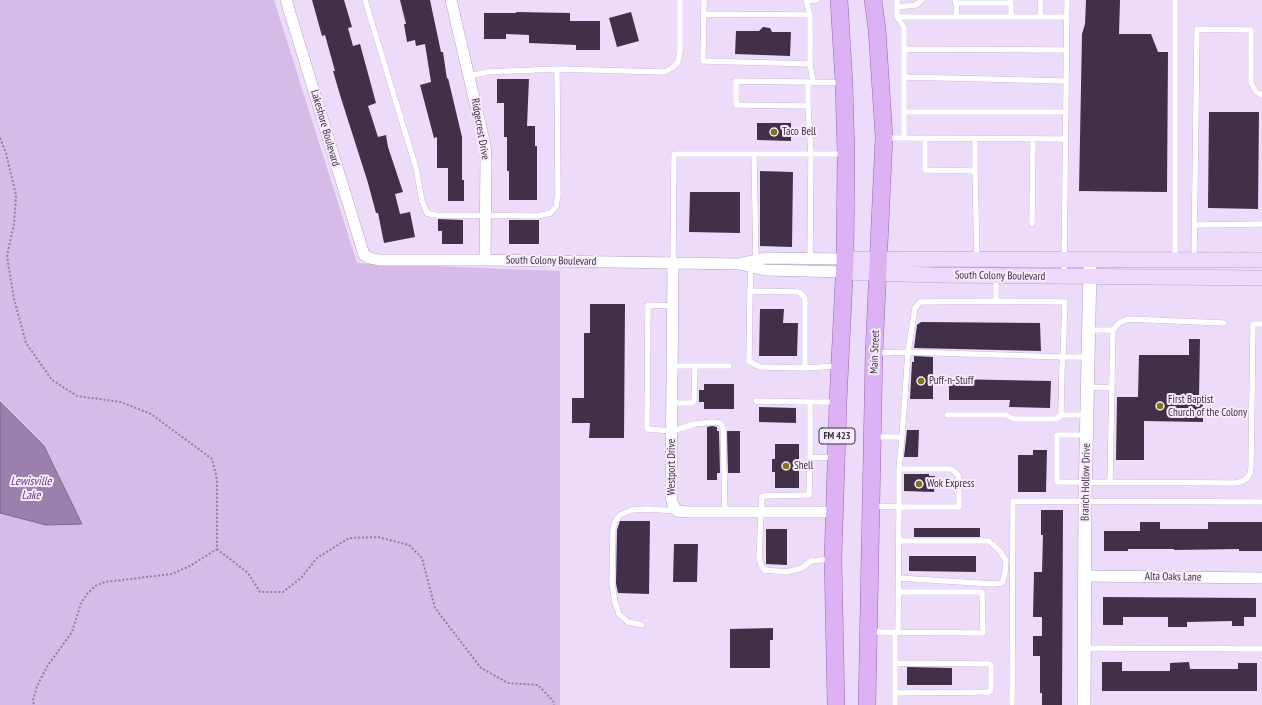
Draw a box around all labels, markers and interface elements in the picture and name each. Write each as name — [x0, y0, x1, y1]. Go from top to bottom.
street label: Lakeshore Boulevard — [308, 88, 342, 168]
street label: Ridgecrest Drive — [468, 97, 492, 161]
place label: Taco Bell — [782, 125, 816, 139]
marker: Taco Bell — [769, 127, 779, 137]
street label: South Colony Boulevard — [506, 254, 596, 268]
street label: South Colony Boulevard — [955, 269, 1045, 283]
street label: Main Street — [868, 330, 882, 374]
place label: Puff-n-Stuff — [929, 374, 973, 388]
marker: Puff-n-Stuff — [916, 376, 926, 386]
place label: First Baptist Church of the Colony — [1168, 393, 1247, 419]
marker: First Baptist Church of the Colony — [1155, 401, 1165, 411]
road number: FM 423 — [819, 428, 855, 444]
street label: Westport Drive — [665, 439, 679, 495]
street label: Branch Hollow Drive — [1079, 443, 1093, 521]
place label: Shell — [794, 459, 813, 473]
marker: Shell — [781, 461, 791, 471]
water label: Lewisville Lake — [11, 475, 51, 503]
place label: Wok Express — [927, 477, 974, 491]
marker: Wok Express — [914, 479, 924, 489]
street label: Alta Oaks Lane — [1145, 570, 1201, 584]

